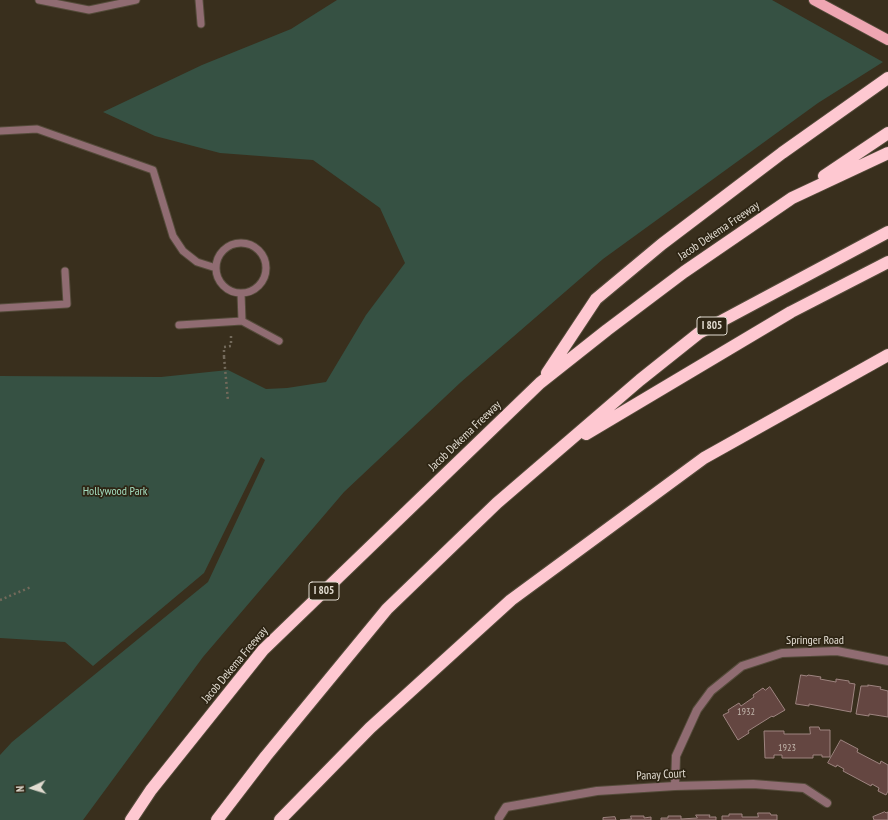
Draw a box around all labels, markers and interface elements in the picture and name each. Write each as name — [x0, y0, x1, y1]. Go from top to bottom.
street label: Jacob Dekema Freeway — [676, 198, 762, 264]
road number: I 805 — [697, 317, 727, 335]
street label: Jacob Dekema Freeway — [426, 398, 504, 474]
park label: Hollywood Park — [83, 485, 147, 499]
road number: I 805 — [309, 582, 339, 600]
street label: Jacob Dekema Freeway — [199, 624, 271, 706]
street label: Springer Road — [786, 634, 844, 648]
house number: 1932 — [737, 706, 755, 718]
house number: 1923 — [778, 742, 796, 754]
street label: Panay Court — [636, 767, 686, 783]
north arrow — [12, 768, 52, 808]
text: N — [13, 785, 27, 792]

